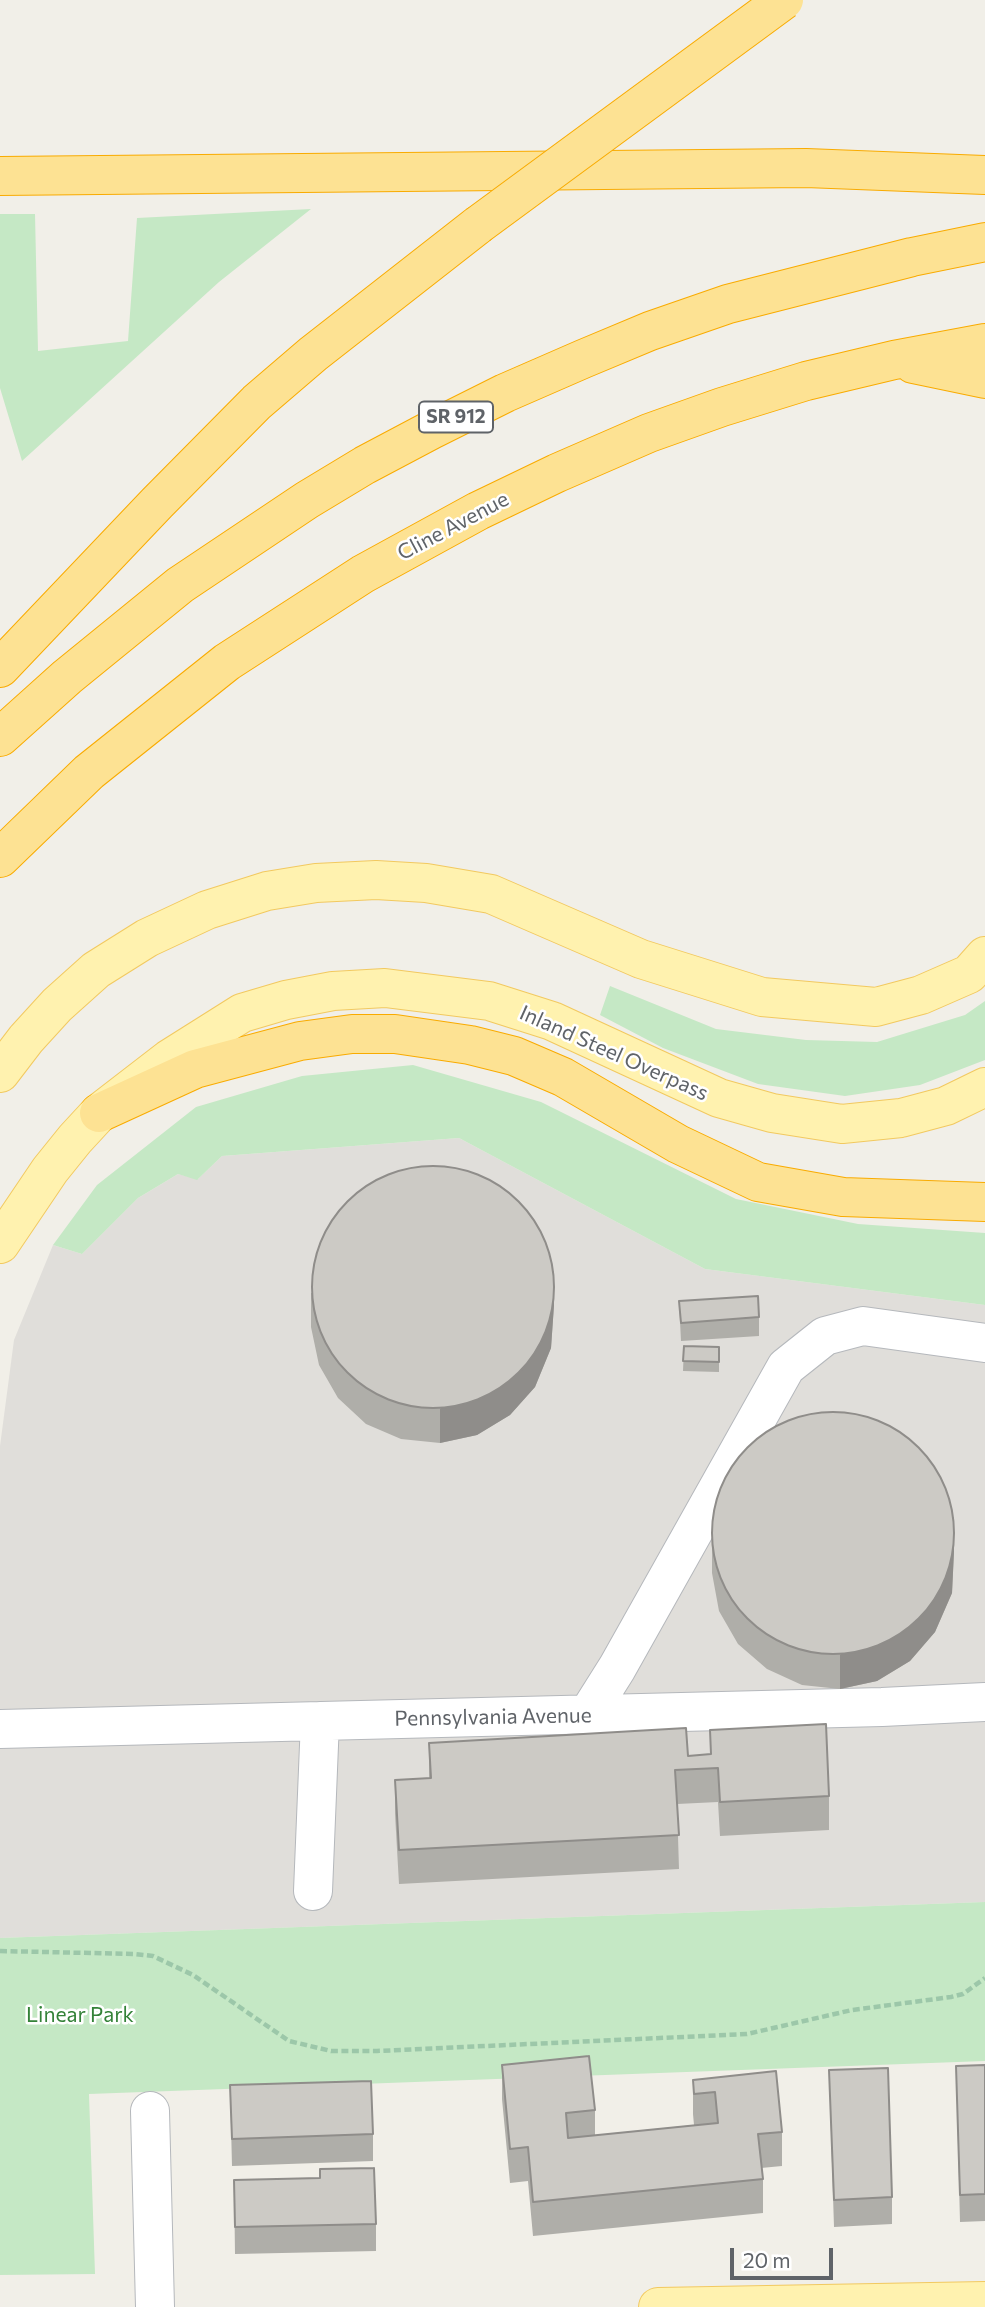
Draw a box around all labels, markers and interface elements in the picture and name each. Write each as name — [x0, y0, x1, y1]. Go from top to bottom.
road number: SR 912 — [419, 402, 493, 432]
street label: Cline Avenue — [393, 486, 513, 566]
street label: Inland Steel Overpass — [516, 1000, 712, 1106]
street label: Pennsylvania Avenue — [394, 1703, 592, 1731]
park label: Linear Park — [26, 2002, 134, 2028]
scale bar — [733, 2234, 836, 2278]
text: 20 m — [743, 2247, 791, 2272]

